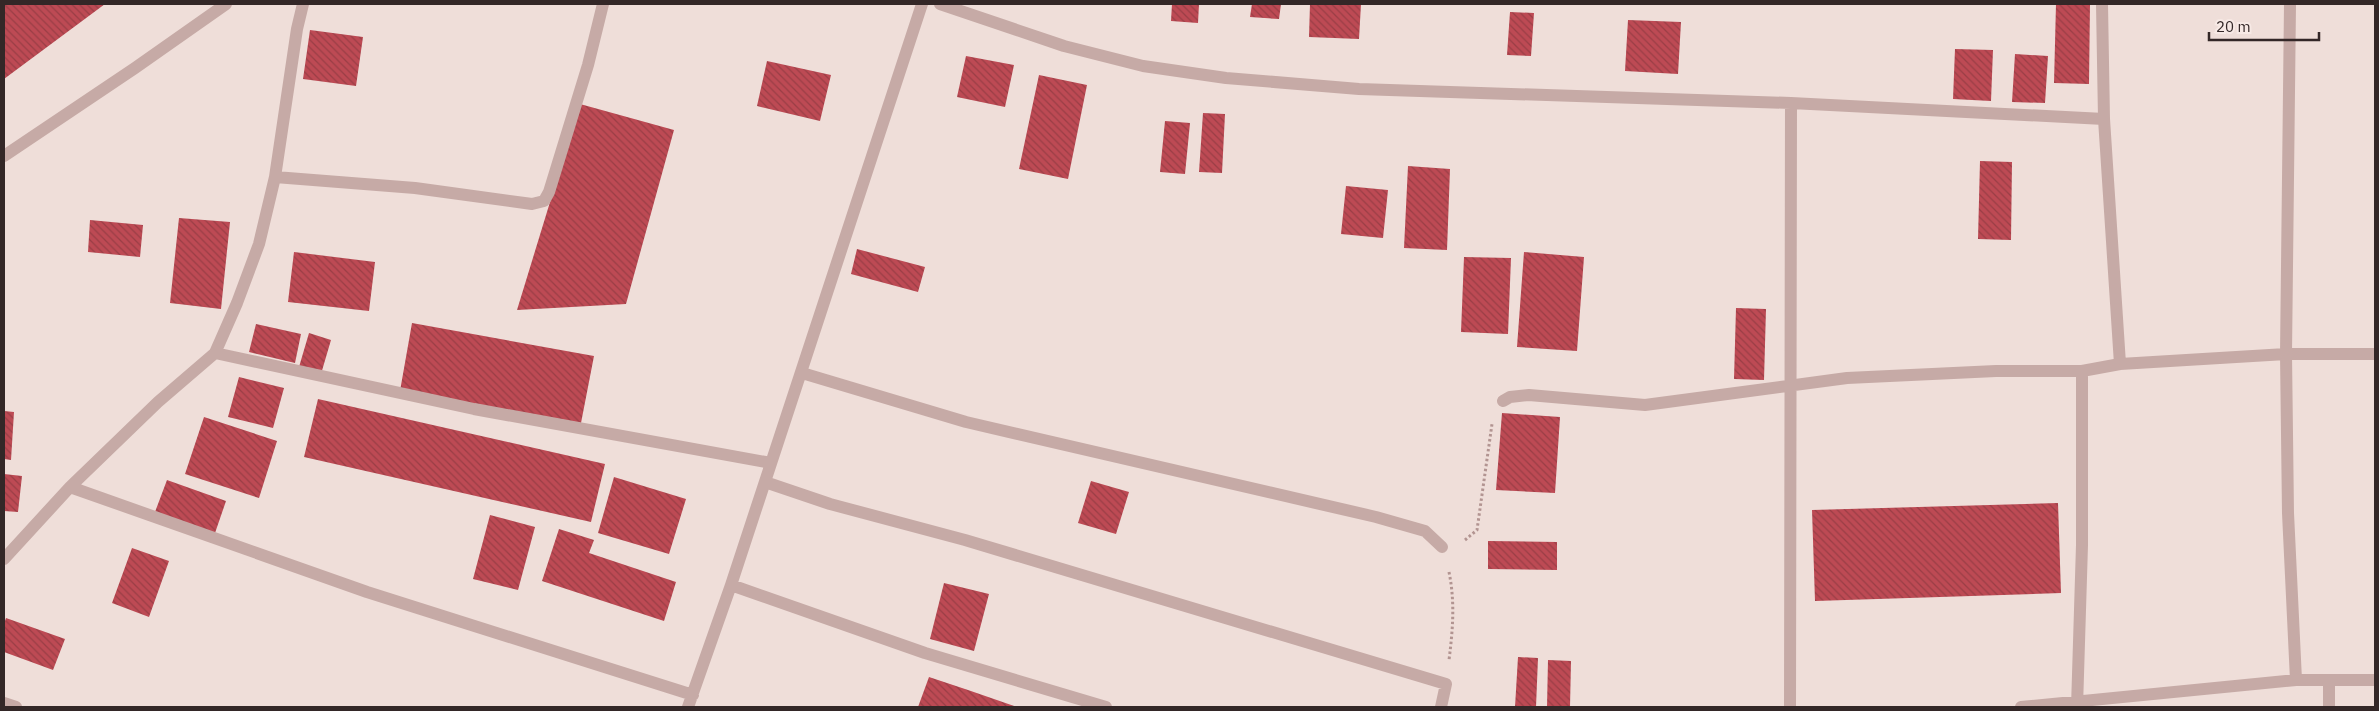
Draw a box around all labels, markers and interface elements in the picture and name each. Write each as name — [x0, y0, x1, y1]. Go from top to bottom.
scale bar — [2209, 10, 2319, 42]
text: 20 m — [2216, 17, 2251, 36]

